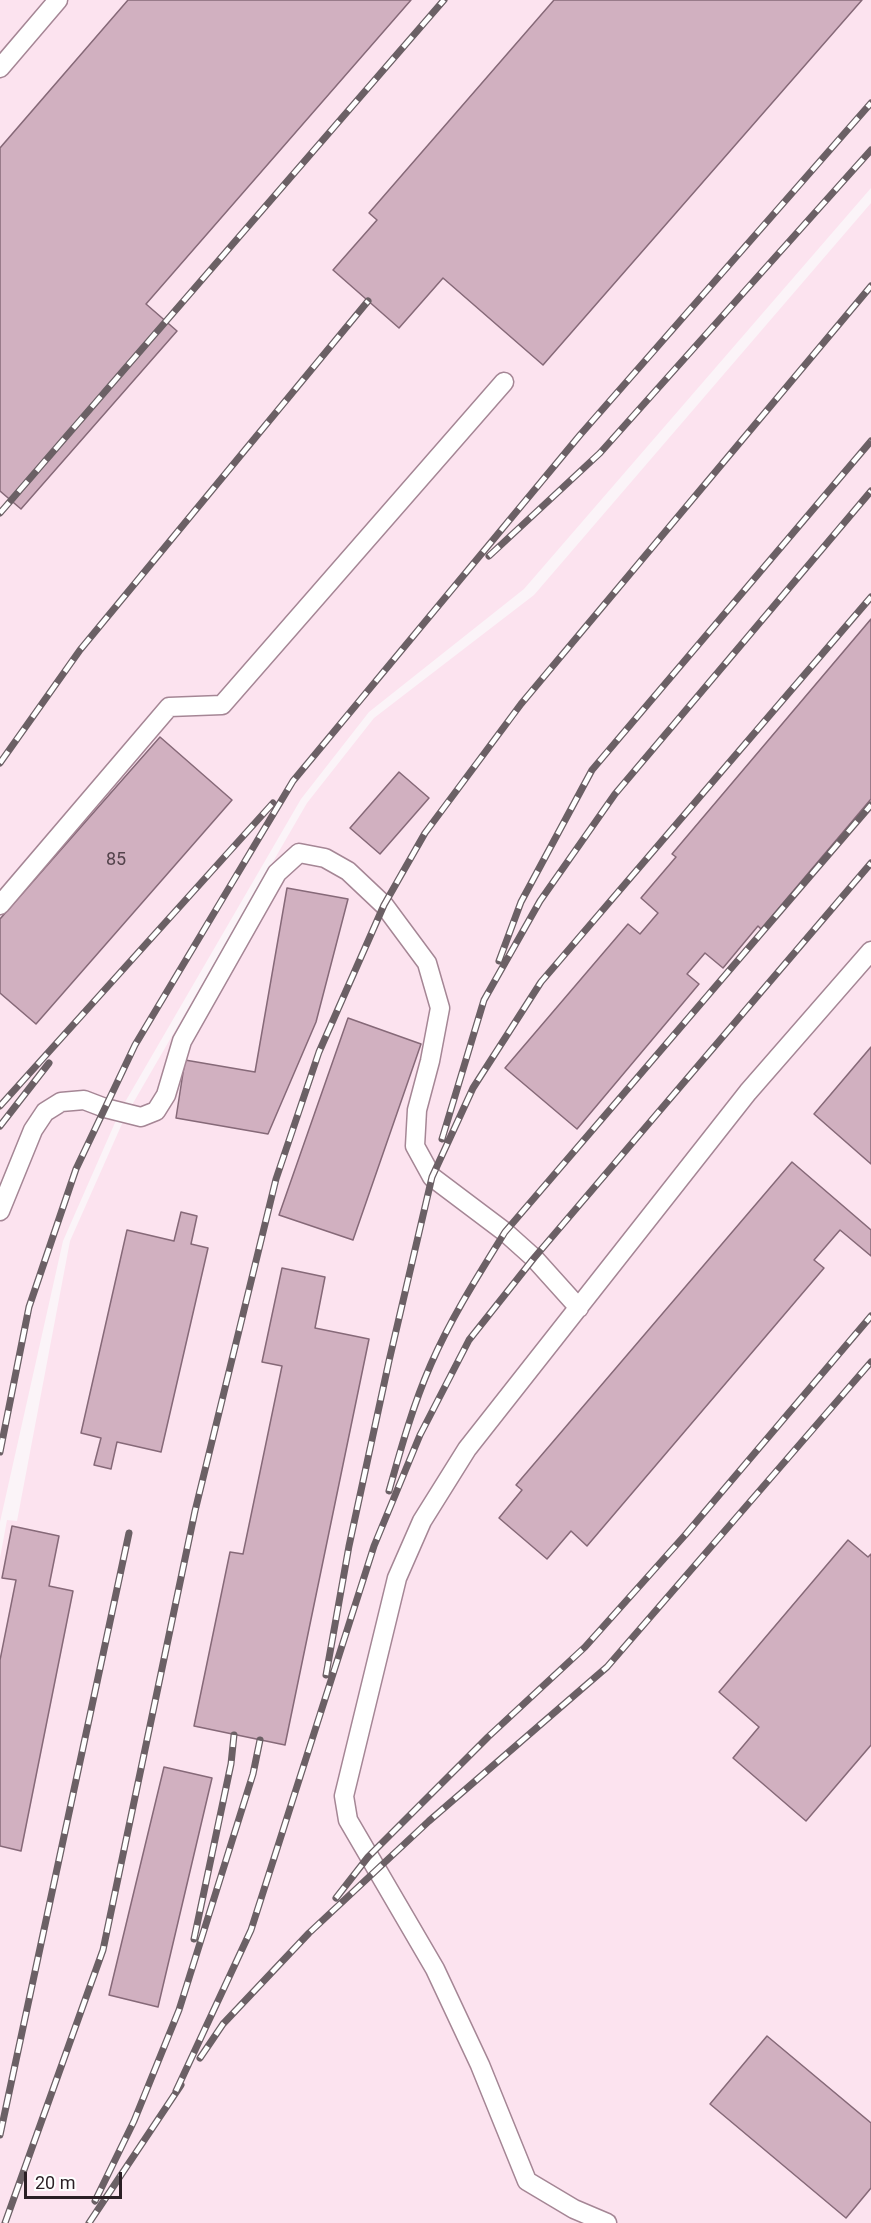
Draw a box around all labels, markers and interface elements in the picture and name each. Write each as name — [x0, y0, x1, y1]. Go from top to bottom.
house number: 85 — [106, 849, 126, 871]
scale bar — [27, 2160, 124, 2198]
text: 20 m — [35, 2172, 75, 2193]

